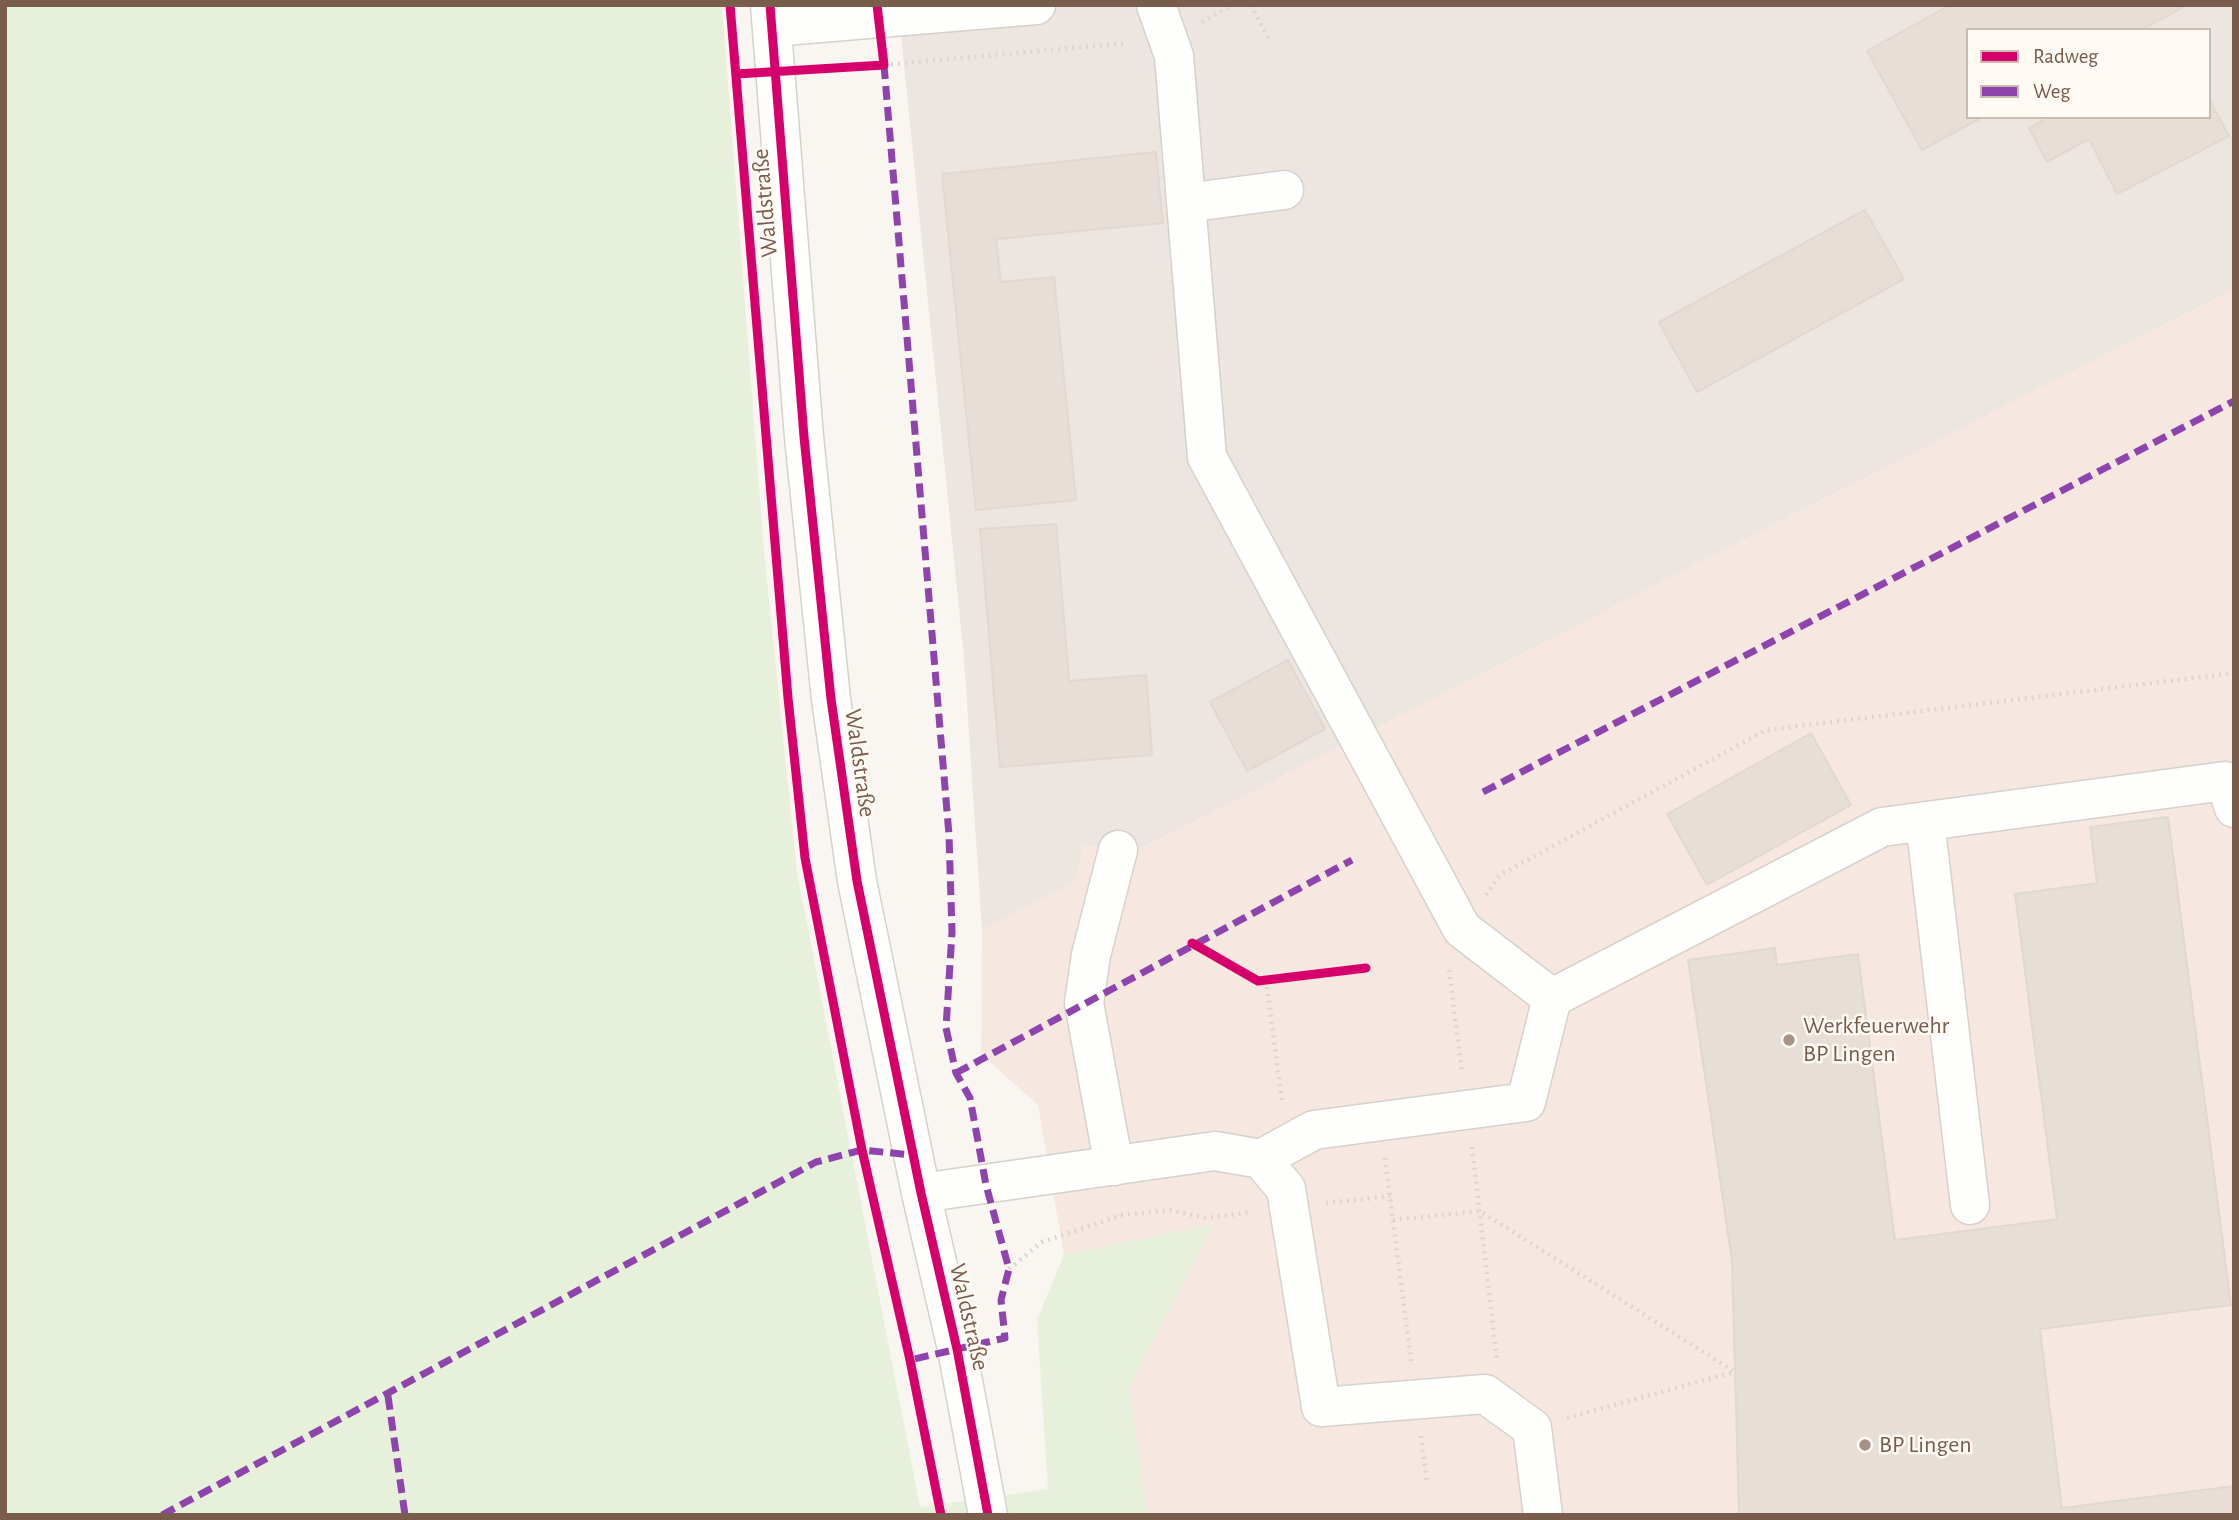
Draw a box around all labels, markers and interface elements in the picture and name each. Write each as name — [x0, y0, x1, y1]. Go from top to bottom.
legend — [1966, 28, 2211, 119]
text: Radweg — [2033, 46, 2098, 67]
text: Weg — [2033, 81, 2071, 102]
street label: Waldstraße — [746, 147, 784, 259]
street label: Waldstraße — [838, 707, 882, 819]
place label: Werkfeuerwehr BP Lingen — [1803, 1012, 1949, 1068]
marker: Werkfeuerwehr BP Lingen — [1781, 1032, 1797, 1048]
street label: Waldstraße — [943, 1261, 995, 1373]
place label: BP Lingen — [1879, 1431, 1972, 1459]
marker: BP Lingen — [1857, 1437, 1873, 1453]

